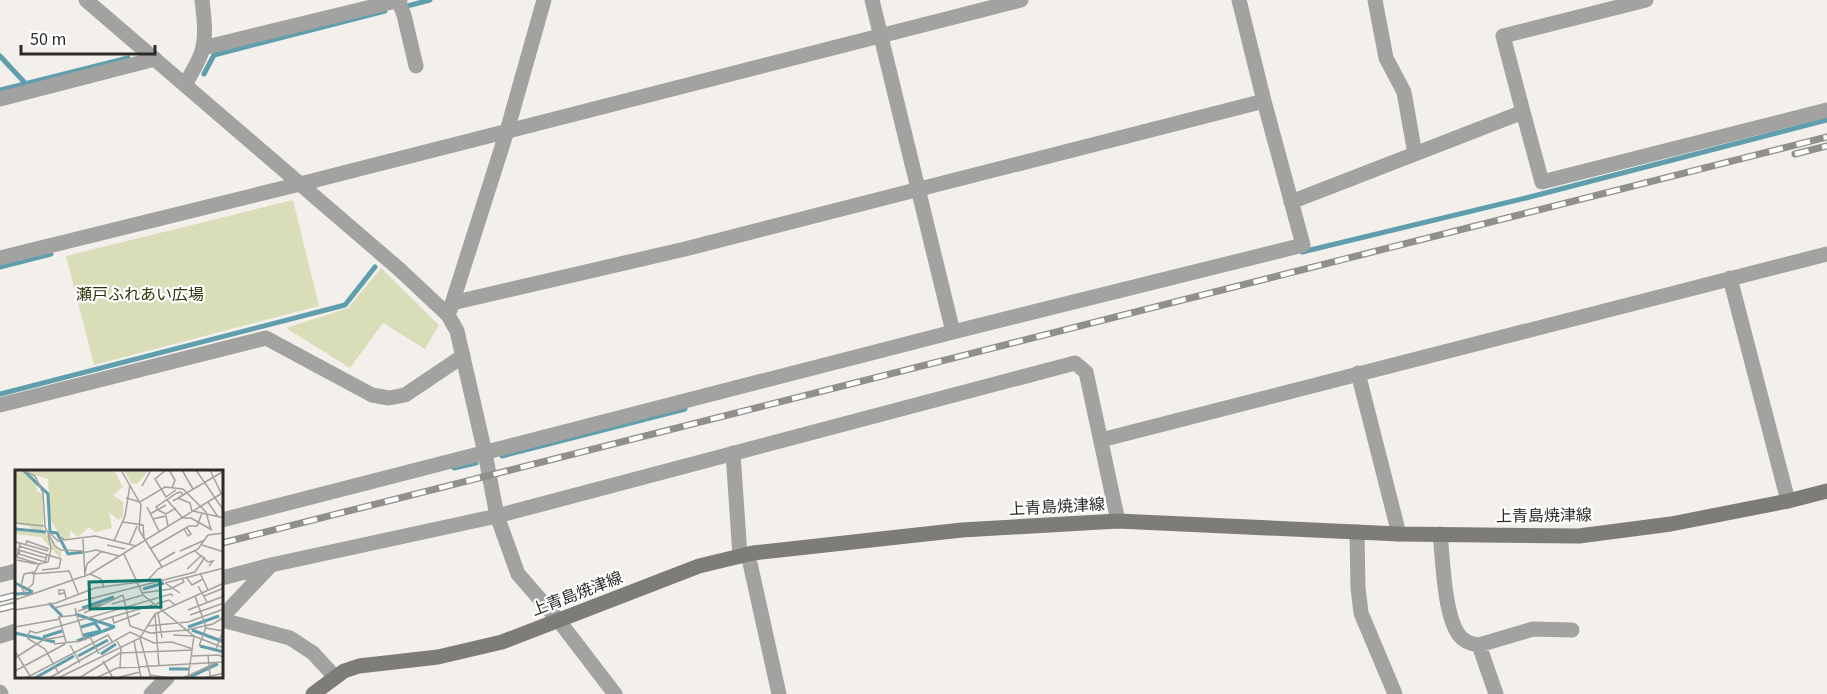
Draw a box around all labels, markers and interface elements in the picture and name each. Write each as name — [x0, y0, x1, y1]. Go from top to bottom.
scale bar — [21, 18, 154, 56]
text: 50 m — [30, 27, 66, 52]
park label: 瀬戸ふれあい広場 — [76, 284, 204, 306]
inset map — [15, 470, 224, 679]
street label: 上青島焼津線 — [1008, 494, 1106, 520]
street label: 上青島焼津線 — [1496, 504, 1592, 528]
street label: 上青島焼津線 — [528, 567, 626, 621]

